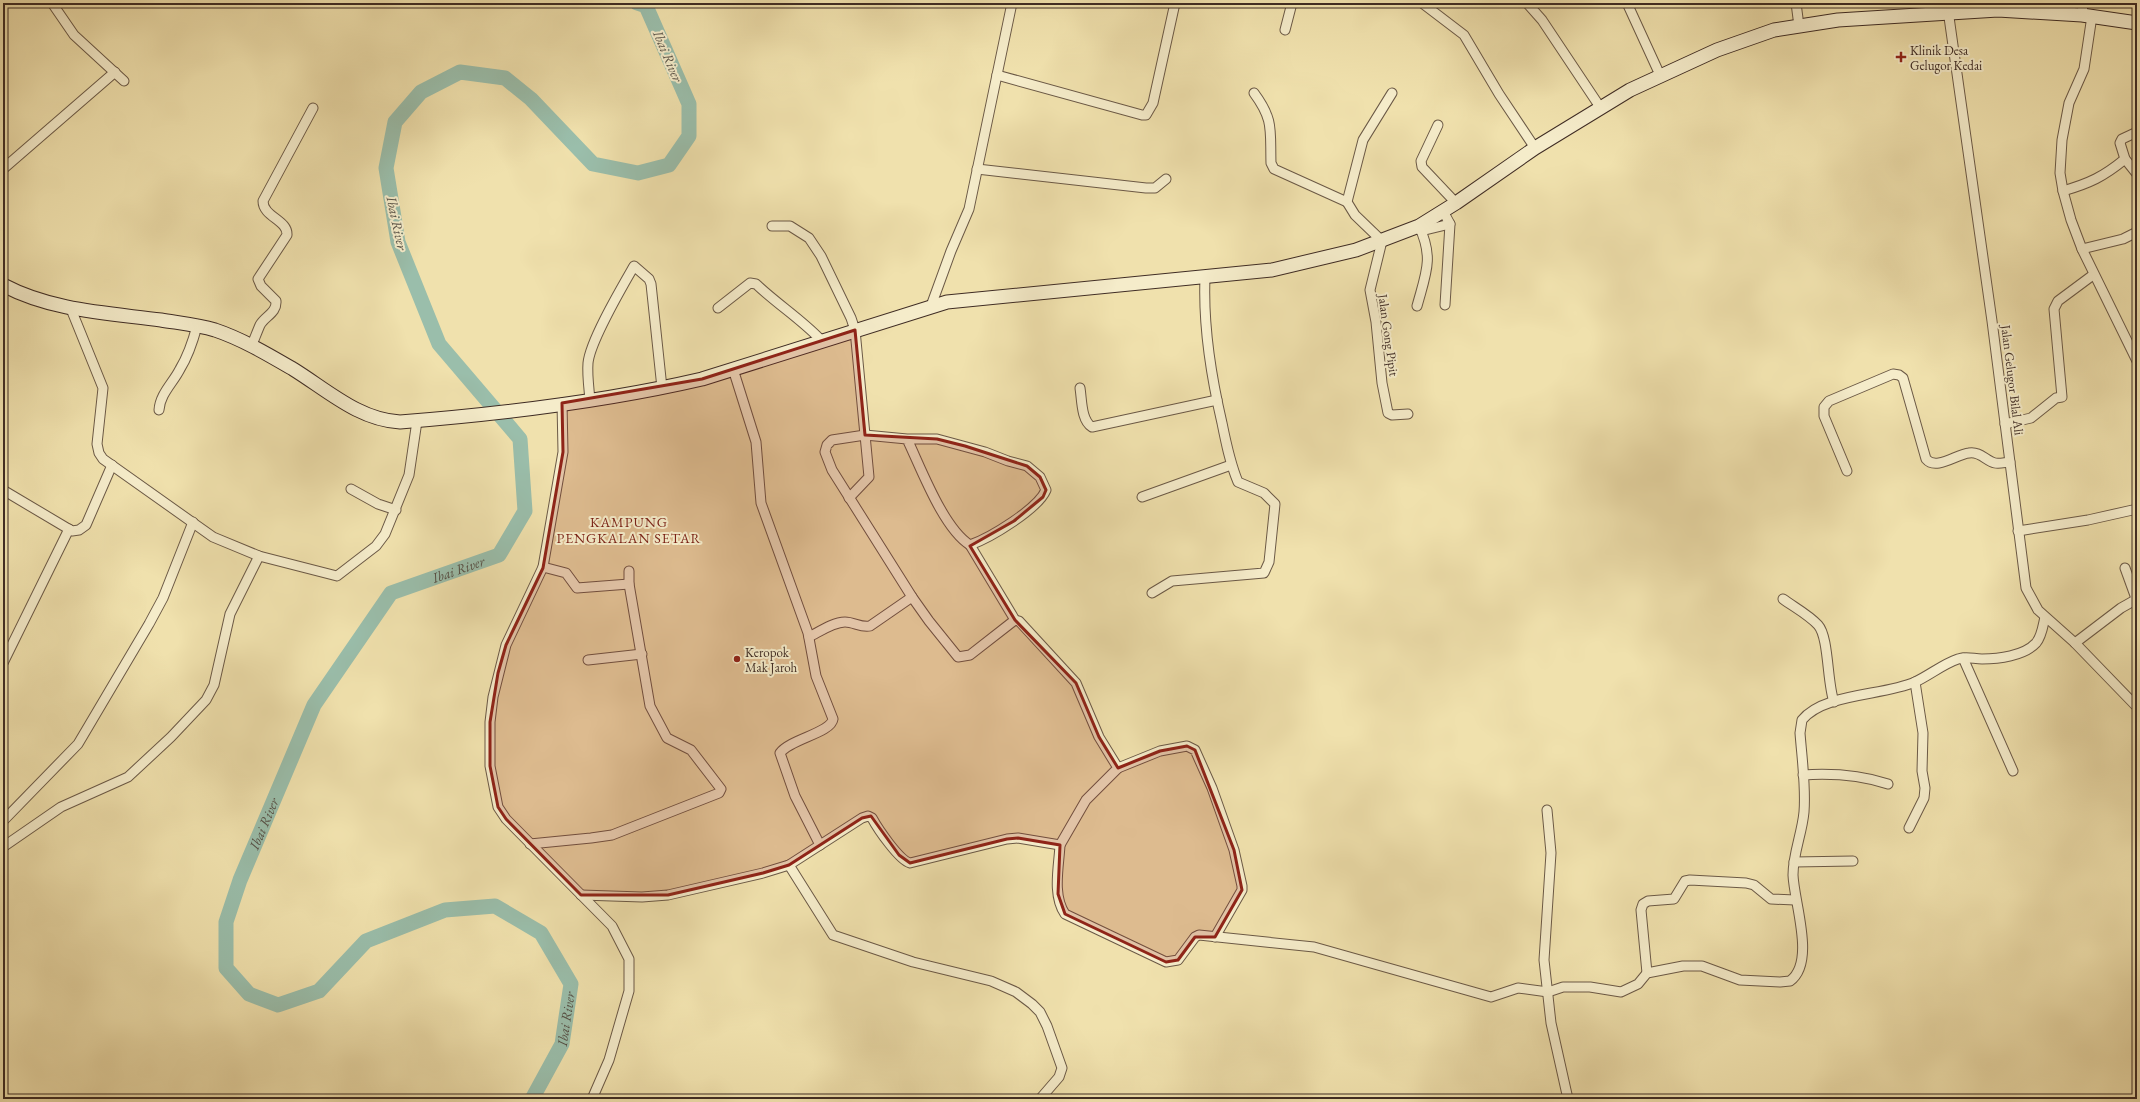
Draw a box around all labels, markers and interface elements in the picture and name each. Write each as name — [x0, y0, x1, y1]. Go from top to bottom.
water label: Ibai River — [649, 27, 687, 85]
place label: Klinik Desa Gelugor Kedai — [1910, 42, 1982, 74]
marker: Klinik Desa Gelugor Kedai — [1895, 51, 1907, 63]
water label: Ibai River — [382, 194, 412, 252]
street label: Jalan Gong Pipit — [1374, 292, 1403, 377]
street label: Jalan Gelugor Bilal Ali — [1997, 323, 2028, 436]
district label: KAMPUNG PENGKALAN SETAR — [556, 513, 702, 547]
water label: Ibai River — [429, 552, 488, 587]
place label: Keropok Mak Jaroh — [745, 644, 798, 676]
marker: Keropok Mak Jaroh — [732, 654, 742, 664]
water label: Ibai River — [245, 794, 283, 853]
water label: Ibai River — [553, 990, 579, 1048]

